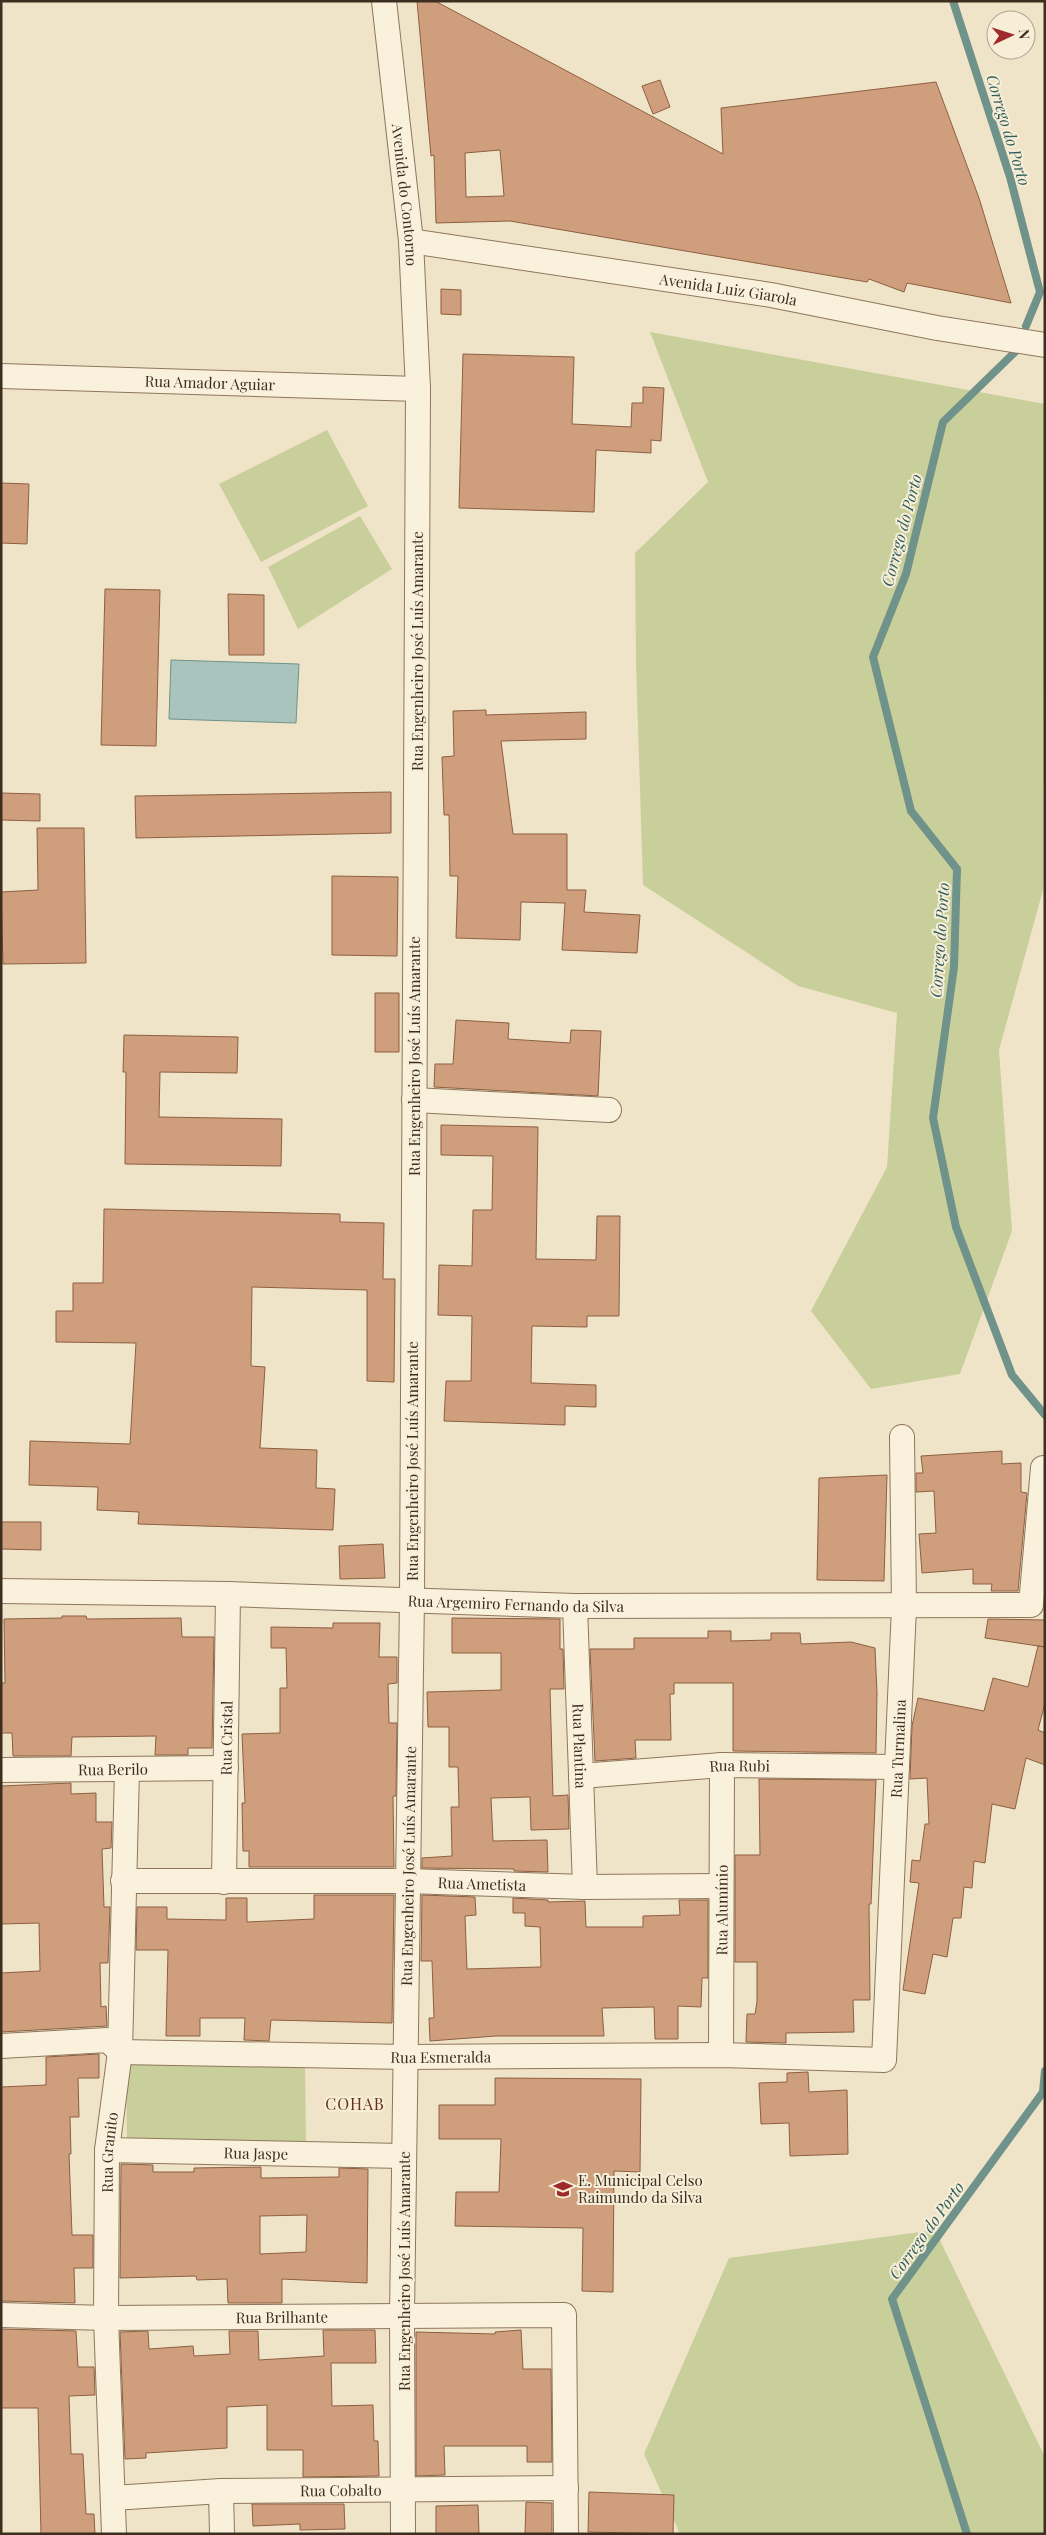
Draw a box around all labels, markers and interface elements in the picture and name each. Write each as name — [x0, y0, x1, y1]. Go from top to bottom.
north arrow — [986, 10, 1036, 60]
text: N — [1015, 28, 1034, 40]
water label: Corrego do Porto — [982, 72, 1036, 188]
street label: Avenida do Contorno — [388, 122, 422, 266]
street label: Avenida Luiz Giarola — [657, 268, 799, 310]
street label: Rua Amador Aguiar — [144, 370, 276, 395]
water label: Corrego do Porto — [876, 471, 926, 588]
street label: Rua Engenheiro José Luís Amarante — [407, 531, 427, 771]
water label: Corrego do Porto — [925, 882, 954, 998]
street label: Rua Engenheiro José Luís Amarante — [404, 936, 424, 1176]
street label: Rua Engenheiro José Luís Amarante — [402, 1341, 422, 1581]
street label: Rua Argemiro Fernando da Silva — [407, 1590, 625, 1616]
street label: Rua Turmalina — [886, 1698, 910, 1798]
street label: Rua Cristal — [215, 1701, 237, 1776]
street label: Rua Plantina — [568, 1703, 592, 1789]
street label: Rua Engenheiro José Luís Amarante — [396, 1746, 420, 1986]
street label: Rua Rubi — [708, 1755, 771, 1776]
street label: Rua Berilo — [78, 1759, 148, 1779]
street label: Rua Alumínio — [711, 1865, 732, 1955]
street label: Rua Ametista — [437, 1872, 527, 1895]
street label: Rua Esmeralda — [390, 2046, 492, 2067]
district label: COHAB — [325, 2093, 385, 2114]
street label: Rua Granito — [97, 2111, 122, 2193]
street label: Rua Jaspe — [223, 2142, 288, 2164]
street label: Rua Engenheiro José Luís Amarante — [394, 2151, 414, 2391]
place label: E. Municipal Celso Raimundo da Silva — [578, 2170, 703, 2207]
water label: Corrego do Porto — [884, 2177, 969, 2283]
school or university icon: E. Municipal Celso Raimundo da Silva — [552, 2178, 574, 2200]
street label: Rua Brilhante — [236, 2307, 328, 2327]
street label: Rua Cobalto — [300, 2480, 382, 2500]

